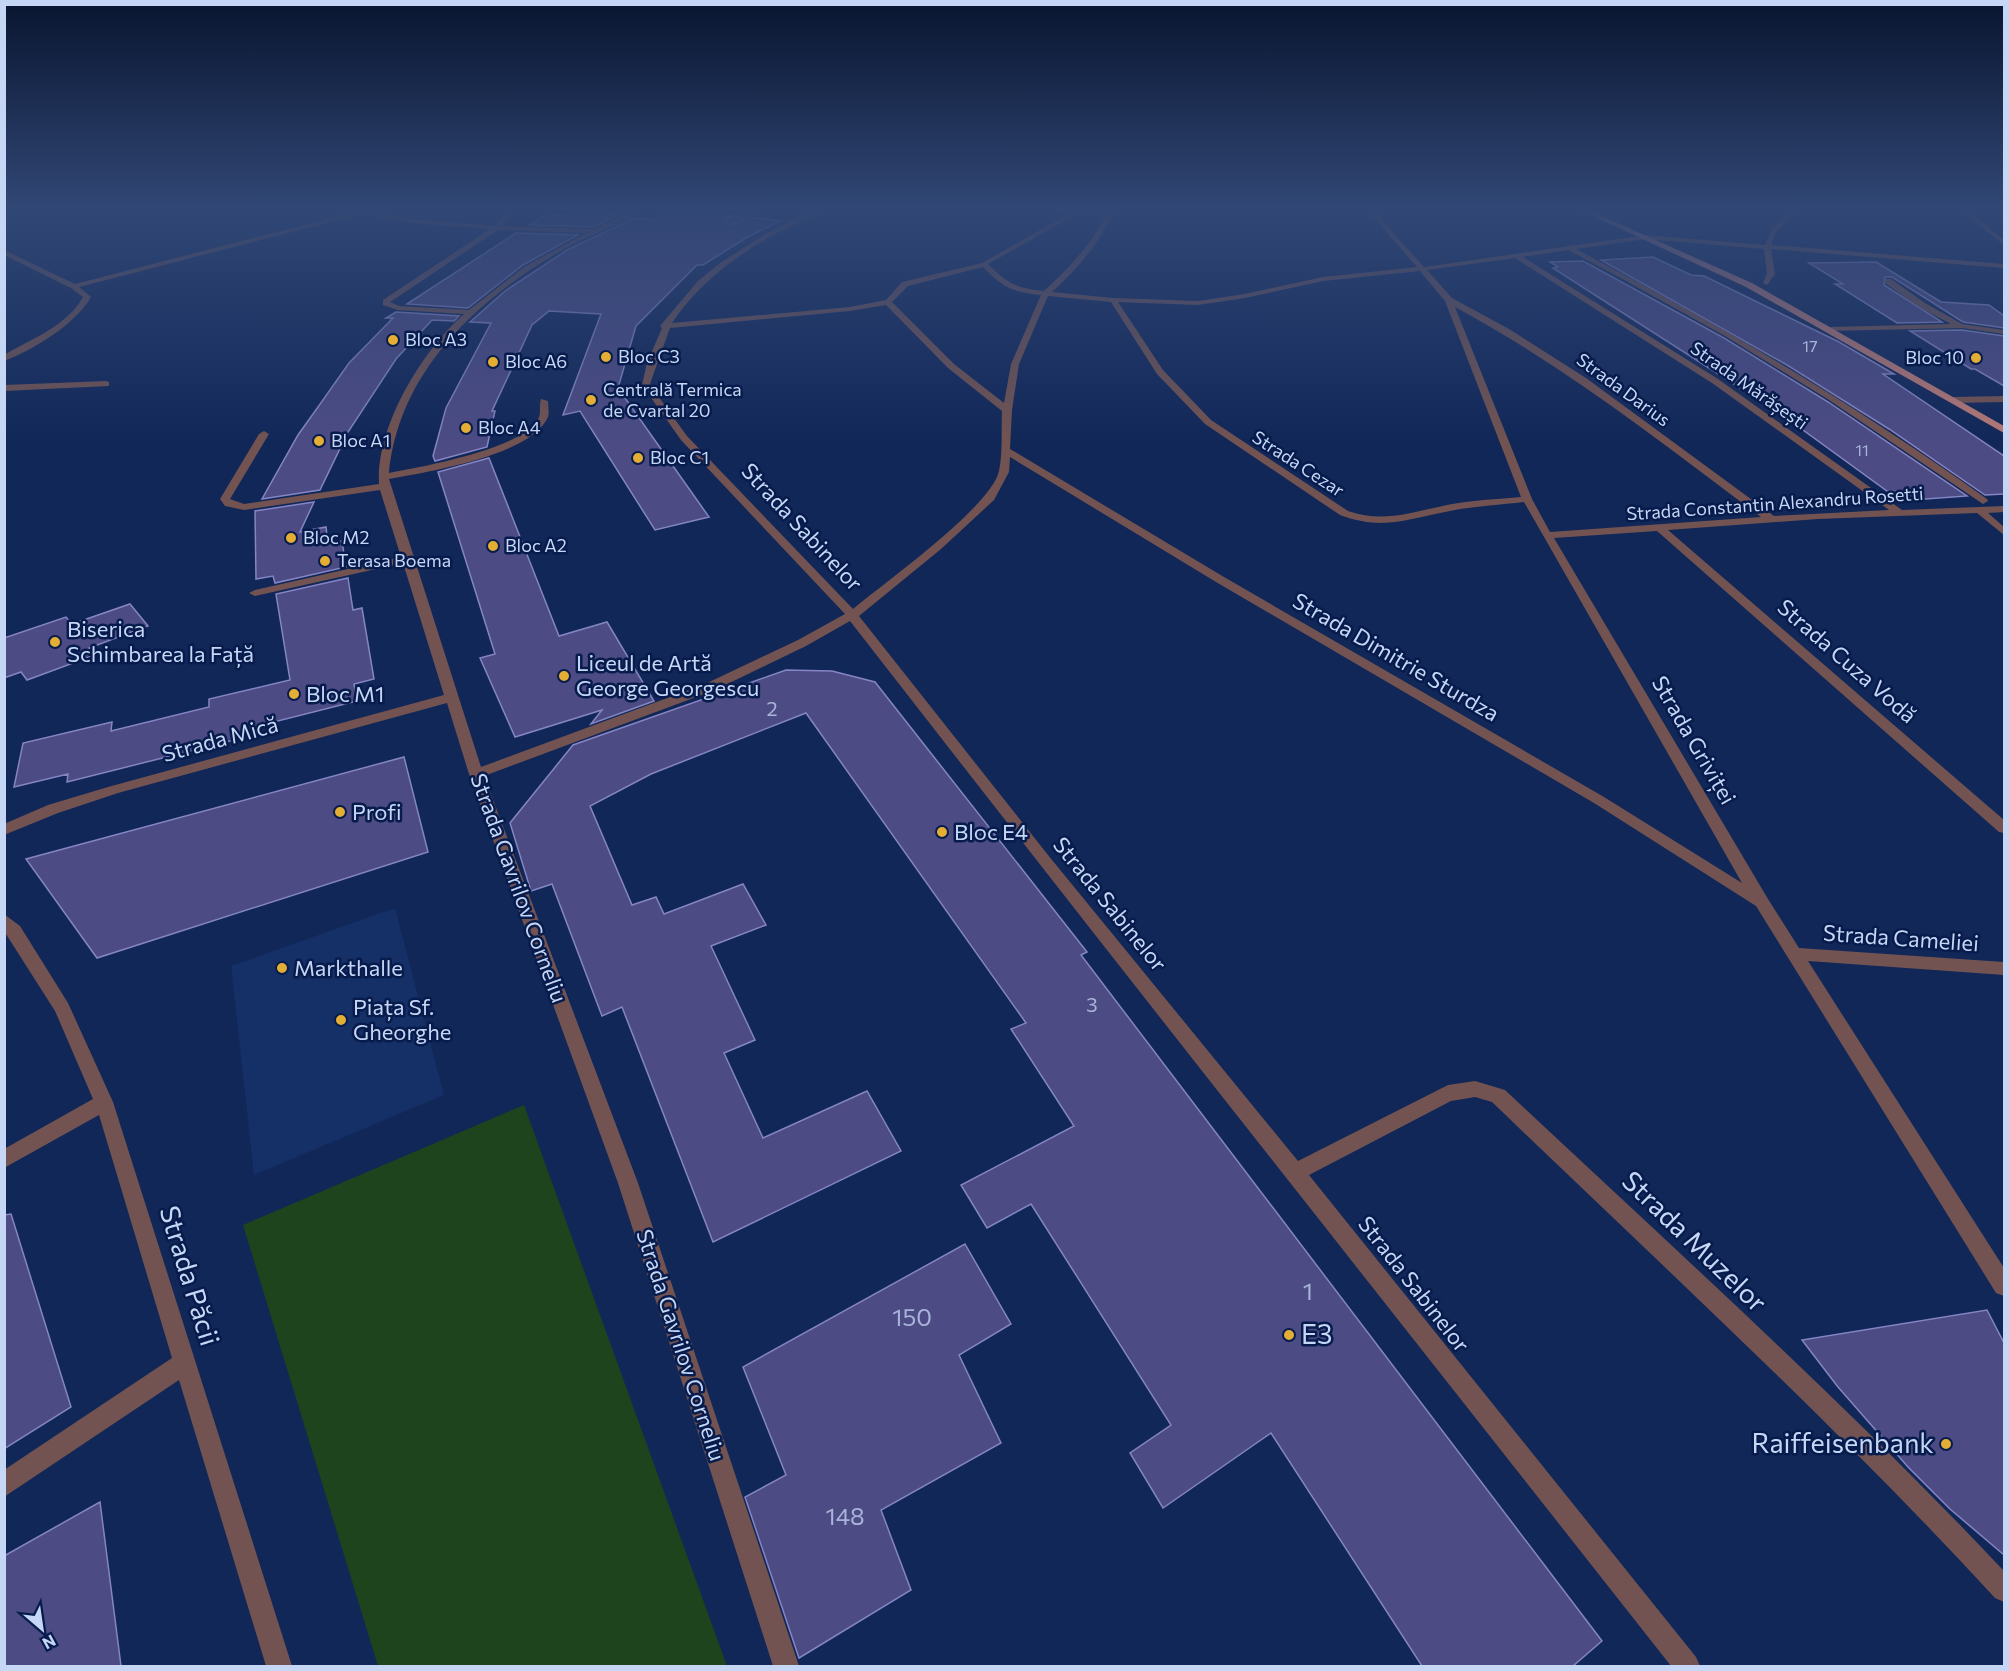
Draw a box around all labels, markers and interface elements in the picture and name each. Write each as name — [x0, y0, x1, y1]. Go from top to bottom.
place label: Bloc A3 — [405, 328, 467, 350]
marker: Bloc A3 — [386, 333, 400, 347]
house number: 17 — [1802, 336, 1818, 355]
street label: Strada Mărășești — [1686, 337, 1812, 435]
place label: Bloc C3 — [618, 345, 680, 367]
place label: Bloc 10 — [1905, 346, 1964, 368]
street label: Strada Darius — [1573, 348, 1675, 430]
place label: Bloc A6 — [505, 350, 567, 372]
marker: Bloc C3 — [599, 350, 613, 364]
marker: Bloc 10 — [1969, 351, 1983, 365]
marker: Bloc A6 — [486, 355, 500, 369]
place label: Centrală Termica de Cvartal 20 — [603, 378, 742, 421]
marker: Centrală Termica de Cvartal 20 — [584, 393, 598, 407]
place label: Bloc A4 — [478, 416, 541, 438]
marker: Bloc A4 — [459, 421, 473, 435]
street label: Strada Cezar — [1249, 425, 1348, 501]
place label: Bloc A1 — [331, 429, 390, 451]
marker: Bloc A1 — [312, 434, 326, 448]
house number: 11 — [1855, 440, 1869, 459]
place label: Bloc C1 — [650, 446, 709, 468]
marker: Bloc C1 — [631, 451, 645, 465]
street label: Strada Sabinelor — [736, 457, 869, 596]
street label: Strada Constantin Alexandru Rosetti — [1626, 482, 1924, 524]
place label: Bloc M2 — [303, 526, 370, 548]
marker: Bloc M2 — [284, 531, 298, 545]
place label: Bloc A2 — [505, 534, 567, 556]
marker: Bloc A2 — [486, 539, 500, 553]
place label: Terasa Boema — [337, 549, 451, 571]
marker: Terasa Boema — [318, 554, 332, 568]
street label: Strada Dimitrie Sturdza — [1288, 586, 1504, 727]
street label: Strada Cuza Vodă — [1772, 593, 1922, 728]
place label: Biserica Schimbarea la Față — [67, 615, 254, 668]
marker: Biserica Schimbarea la Față — [48, 635, 62, 649]
place label: Liceul de Artă George Georgescu — [576, 649, 759, 701]
marker: Liceul de Artă George Georgescu — [557, 669, 571, 683]
street label: Strada Griviței — [1646, 671, 1742, 809]
place label: Bloc M1 — [306, 680, 385, 707]
marker: Bloc M1 — [287, 687, 301, 701]
house number: 2 — [766, 696, 778, 720]
street label: Strada Mică — [159, 710, 281, 767]
street label: Strada Gavrilov Corneliu — [465, 770, 574, 1006]
place label: Profi — [352, 798, 402, 825]
marker: Profi — [333, 805, 347, 819]
place label: Bloc E4 — [954, 818, 1028, 845]
marker: Bloc E4 — [935, 825, 949, 839]
street label: Strada Sabinelor — [1048, 831, 1173, 976]
street label: Strada Cameliei — [1822, 919, 1980, 956]
place label: Markthalle — [294, 954, 403, 981]
marker: Markthalle — [275, 961, 289, 975]
house number: 3 — [1086, 992, 1098, 1016]
place label: Piața Sf. Gheorghe — [353, 993, 451, 1045]
marker: Piața Sf. Gheorghe — [334, 1013, 348, 1027]
street label: Strada Muzelor — [1616, 1164, 1774, 1318]
street label: Strada Păcii — [154, 1202, 227, 1349]
street label: Strada Sabinelor — [1353, 1210, 1476, 1357]
street label: Strada Gavrilov Corneliu — [631, 1226, 732, 1464]
house number: 1 — [1303, 1276, 1313, 1305]
house number: 150 — [892, 1302, 932, 1331]
place label: E3 — [1301, 1317, 1332, 1350]
marker: E3 — [1282, 1328, 1296, 1342]
place label: Raiffeisenbank — [1751, 1426, 1934, 1459]
marker: Raiffeisenbank — [1939, 1437, 1953, 1451]
house number: 148 — [825, 1501, 865, 1530]
north arrow — [12, 1599, 72, 1659]
text: N — [40, 1631, 59, 1654]

